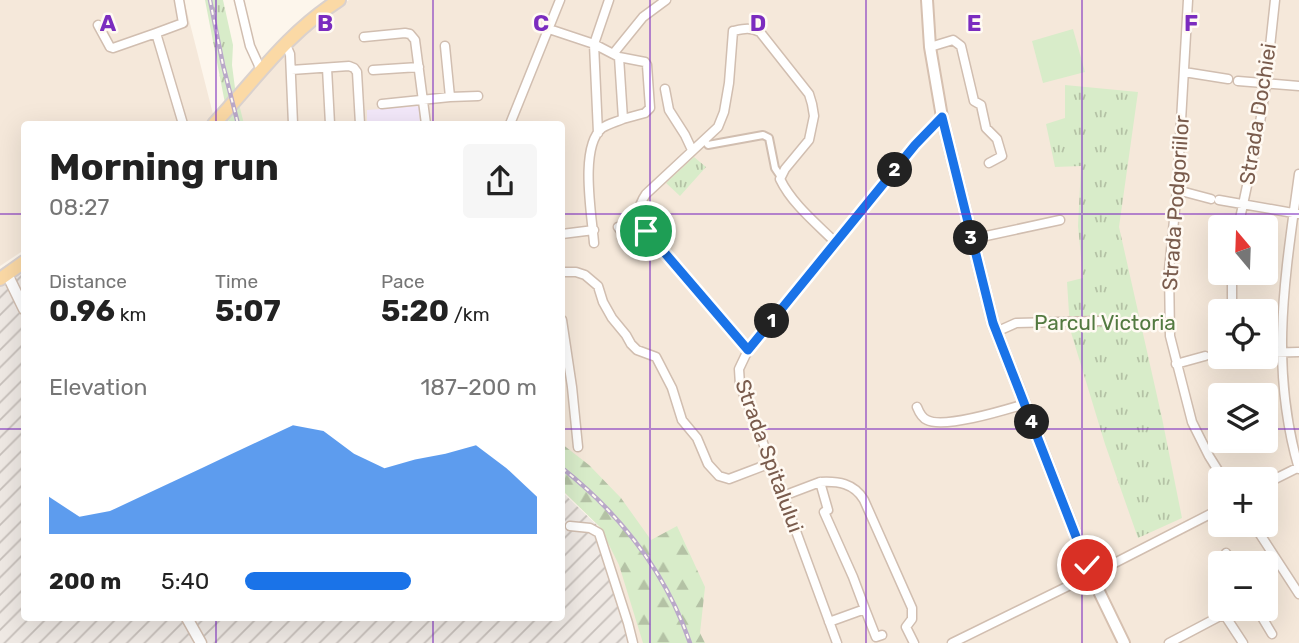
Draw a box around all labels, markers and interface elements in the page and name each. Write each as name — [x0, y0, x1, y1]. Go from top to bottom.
text: A — [100, 9, 117, 37]
text: B — [317, 9, 333, 37]
text: C — [533, 9, 549, 37]
text: D — [750, 9, 766, 37]
text: E — [967, 9, 981, 37]
text: F — [1184, 9, 1198, 37]
street label: Strada Dochiei — [1234, 41, 1281, 186]
street label: Strada Podgoriilor — [1157, 114, 1194, 291]
text: Morning run — [49, 144, 279, 190]
button: share — [463, 144, 537, 218]
pin: 2 — [878, 152, 912, 188]
text: 2 — [888, 158, 901, 181]
text: 08:27 — [49, 193, 109, 221]
pin — [616, 201, 676, 261]
icon: arrive — [627, 212, 665, 250]
north arrow — [1208, 215, 1278, 285]
map controls — [1208, 215, 1278, 621]
pin: 3 — [954, 220, 988, 256]
text: 3 — [964, 226, 977, 249]
text: Distance — [49, 270, 127, 293]
text: Time — [215, 270, 258, 293]
text: Pace — [381, 270, 425, 293]
text: 0.96 — [49, 293, 115, 329]
text: 5:07 — [215, 293, 281, 329]
text: 5:20 — [381, 293, 449, 329]
button: locate — [1208, 299, 1278, 369]
text: km — [115, 303, 147, 326]
text: /km — [449, 303, 490, 326]
pin: 1 — [754, 304, 790, 338]
text: 1 — [767, 309, 776, 332]
park label: Parcul Victoria — [1034, 310, 1176, 335]
text: Elevation — [49, 373, 148, 401]
text: 187–200 m — [420, 373, 537, 401]
street label: Strada Spitalului — [730, 376, 809, 536]
button: layers — [1208, 383, 1278, 453]
pin: 4 — [1014, 404, 1050, 440]
text: 4 — [1025, 410, 1038, 433]
button: + — [1208, 467, 1278, 537]
pin — [1057, 535, 1117, 595]
icon: check — [1068, 546, 1106, 584]
button: − — [1208, 551, 1278, 621]
text: 200 m — [49, 567, 121, 595]
text: 5:40 — [161, 567, 209, 595]

